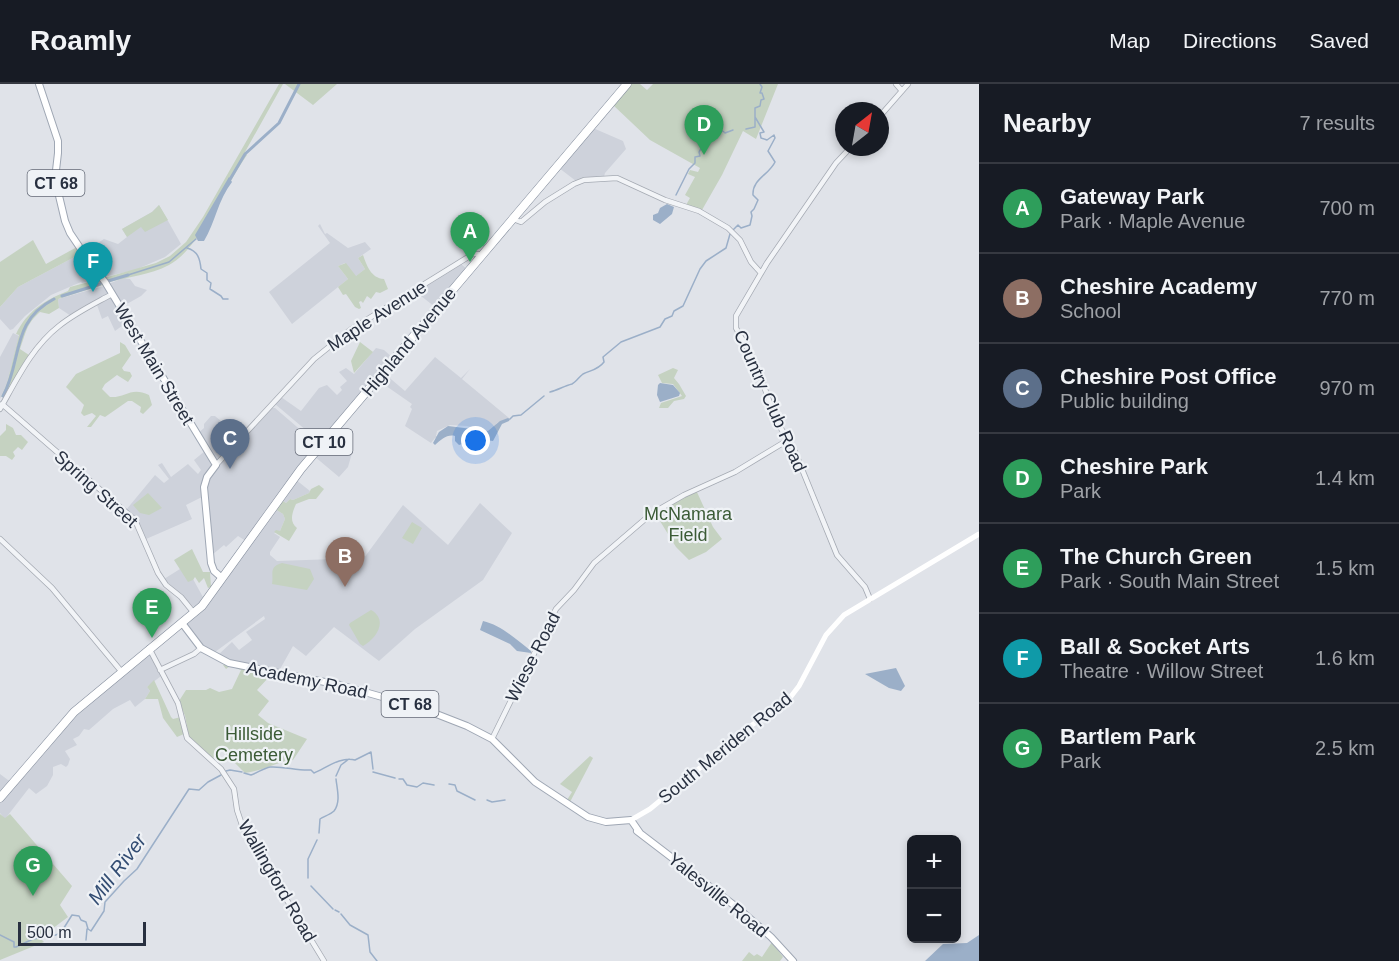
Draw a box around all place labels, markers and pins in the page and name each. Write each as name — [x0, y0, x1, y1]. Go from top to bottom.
pin: D — [684, 106, 724, 155]
pin: A — [450, 212, 490, 262]
pin: F — [74, 242, 112, 292]
pin: C — [210, 420, 250, 469]
pin: B — [326, 538, 364, 587]
pin: E — [132, 588, 172, 638]
pin: G — [14, 846, 52, 896]

